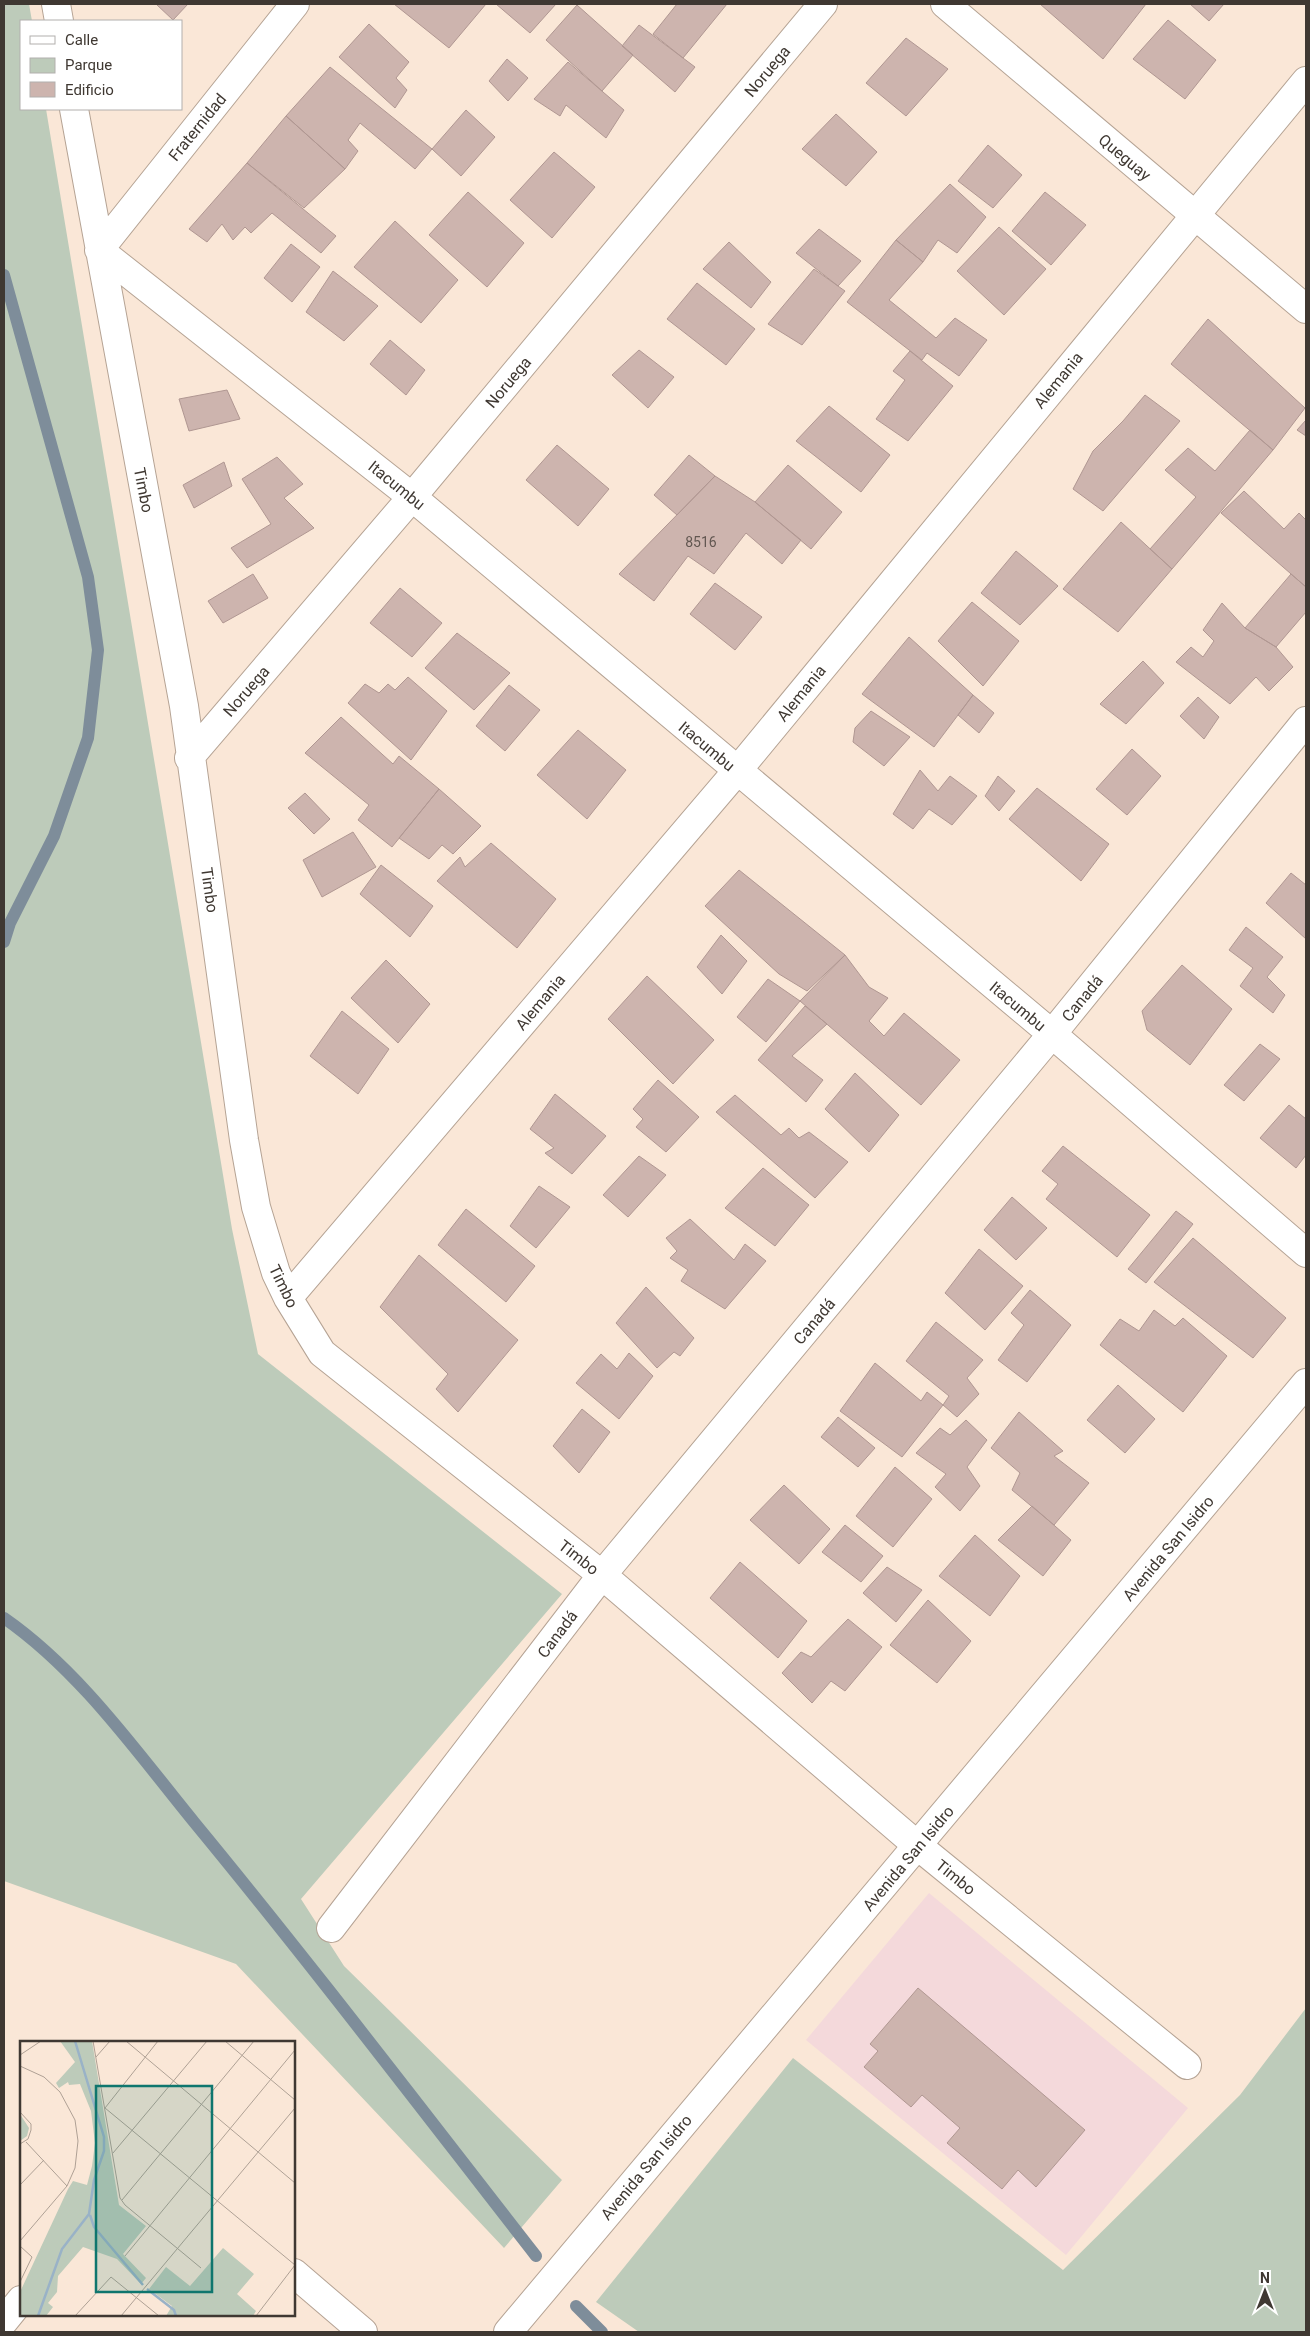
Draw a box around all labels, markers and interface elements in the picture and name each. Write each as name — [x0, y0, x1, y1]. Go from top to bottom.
legend — [20, 20, 182, 110]
text: Calle — [65, 31, 98, 49]
street label: Noruega — [741, 42, 794, 101]
text: Parque — [65, 56, 112, 74]
text: Edificio — [65, 81, 114, 99]
street label: Fraternidad — [164, 90, 230, 165]
street label: Queguay — [1095, 130, 1155, 185]
street label: Alemania — [1030, 348, 1087, 412]
street label: Noruega — [482, 353, 535, 412]
street label: Itacumbu — [365, 457, 429, 514]
street label: Timbo — [130, 466, 157, 514]
house number: 8516 — [685, 534, 717, 550]
street label: Alemania — [773, 661, 830, 725]
street label: Noruega — [219, 662, 274, 721]
street label: Itacumbu — [675, 717, 739, 775]
street label: Timbo — [197, 866, 222, 914]
street label: Alemania — [512, 971, 569, 1034]
street label: Canadá — [1058, 971, 1107, 1025]
street label: Itacumbu — [986, 977, 1050, 1035]
street label: Timbo — [265, 1262, 302, 1311]
street label: Canadá — [790, 1294, 839, 1348]
street label: Avenida San Isidro — [1119, 1492, 1218, 1605]
street label: Timbo — [555, 1536, 602, 1579]
street label: Canadá — [533, 1607, 581, 1662]
street label: Avenida San Isidro — [859, 1802, 958, 1915]
street label: Timbo — [932, 1856, 979, 1899]
inset map — [20, 2041, 295, 2316]
street label: Avenida San Isidro — [597, 2111, 696, 2224]
north arrow — [1240, 2266, 1290, 2316]
text: N — [1260, 2270, 1270, 2286]

